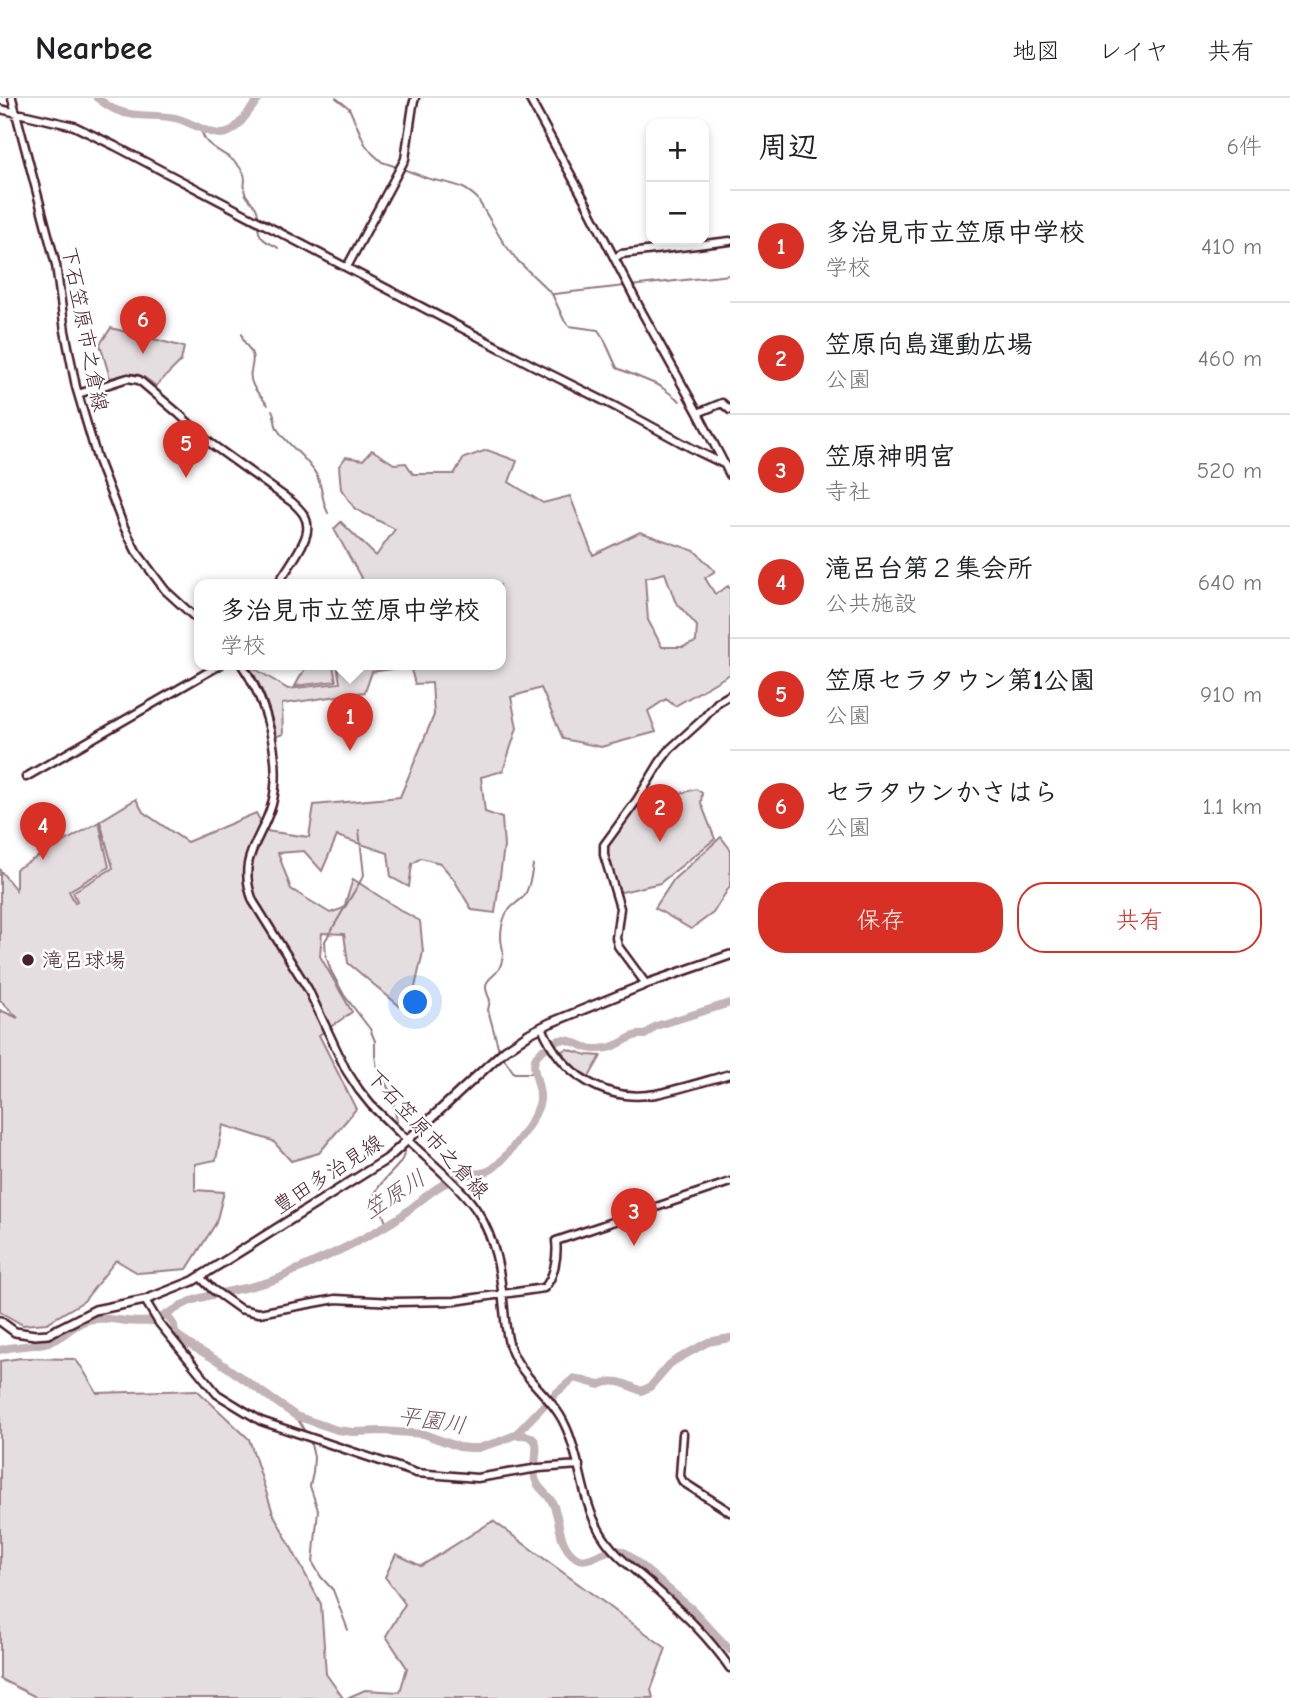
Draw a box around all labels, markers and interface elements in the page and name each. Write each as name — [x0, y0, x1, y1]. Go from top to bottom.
text: Nearbee — [35, 29, 153, 67]
text: 地図 — [1012, 37, 1060, 65]
text: レイヤ — [1098, 37, 1169, 65]
text: 共有 — [1207, 37, 1255, 65]
map controls — [646, 119, 709, 245]
button: + — [646, 119, 709, 182]
text: 周辺 — [758, 130, 818, 165]
text: 6件 — [1227, 133, 1262, 160]
button: − — [646, 182, 709, 245]
text: 多治見市立笠原中学校 — [825, 218, 1085, 248]
text: 1 — [776, 233, 786, 260]
text: 410 m — [1201, 233, 1262, 260]
street label: 下石笠原市之倉線 — [57, 244, 113, 414]
text: 学校 — [825, 254, 871, 281]
pin: 6 — [120, 296, 166, 354]
text: 笠原向島運動広場 — [825, 330, 1033, 360]
text: 2 — [775, 345, 787, 372]
text: 460 m — [1198, 345, 1262, 372]
text: 公園 — [825, 366, 871, 393]
pin: 5 — [163, 420, 209, 478]
text: 笠原神明宮 — [825, 442, 955, 472]
text: 3 — [775, 457, 787, 484]
text: 520 m — [1197, 457, 1262, 484]
text: 寺社 — [825, 478, 871, 505]
text: 滝呂台第２集会所 — [825, 554, 1033, 584]
text: 4 — [776, 569, 786, 596]
text: 640 m — [1198, 569, 1262, 596]
popup — [194, 579, 506, 670]
text: 公共施設 — [825, 590, 917, 617]
text: 多治見市立笠原中学校 — [220, 596, 480, 626]
text: 学校 — [220, 632, 266, 659]
text: 笠原セラタウン第1公園 — [825, 666, 1095, 696]
text: 5 — [775, 681, 787, 708]
text: 910 m — [1200, 681, 1262, 708]
pin: 1 — [327, 693, 373, 751]
text: 公園 — [825, 702, 871, 729]
text: セラタウンかさはら — [825, 778, 1059, 808]
pin: 2 — [637, 784, 683, 842]
text: 6 — [775, 793, 787, 820]
text: 1.1 km — [1202, 793, 1262, 820]
pin: 4 — [20, 802, 66, 860]
text: 公園 — [825, 814, 871, 841]
button: 保存 — [758, 882, 1003, 953]
button: 共有 — [1017, 882, 1262, 953]
place label: 滝呂球場 — [42, 948, 126, 972]
marker: 滝呂球場 — [20, 952, 36, 968]
your location — [398, 985, 432, 1019]
street label: 下石笠原市之倉線 — [362, 1064, 494, 1204]
street label: 豊田多治見線 — [269, 1130, 387, 1218]
water label: 笠原川 — [358, 1164, 431, 1225]
pin: 3 — [611, 1188, 657, 1246]
water label: 平園川 — [396, 1402, 468, 1439]

